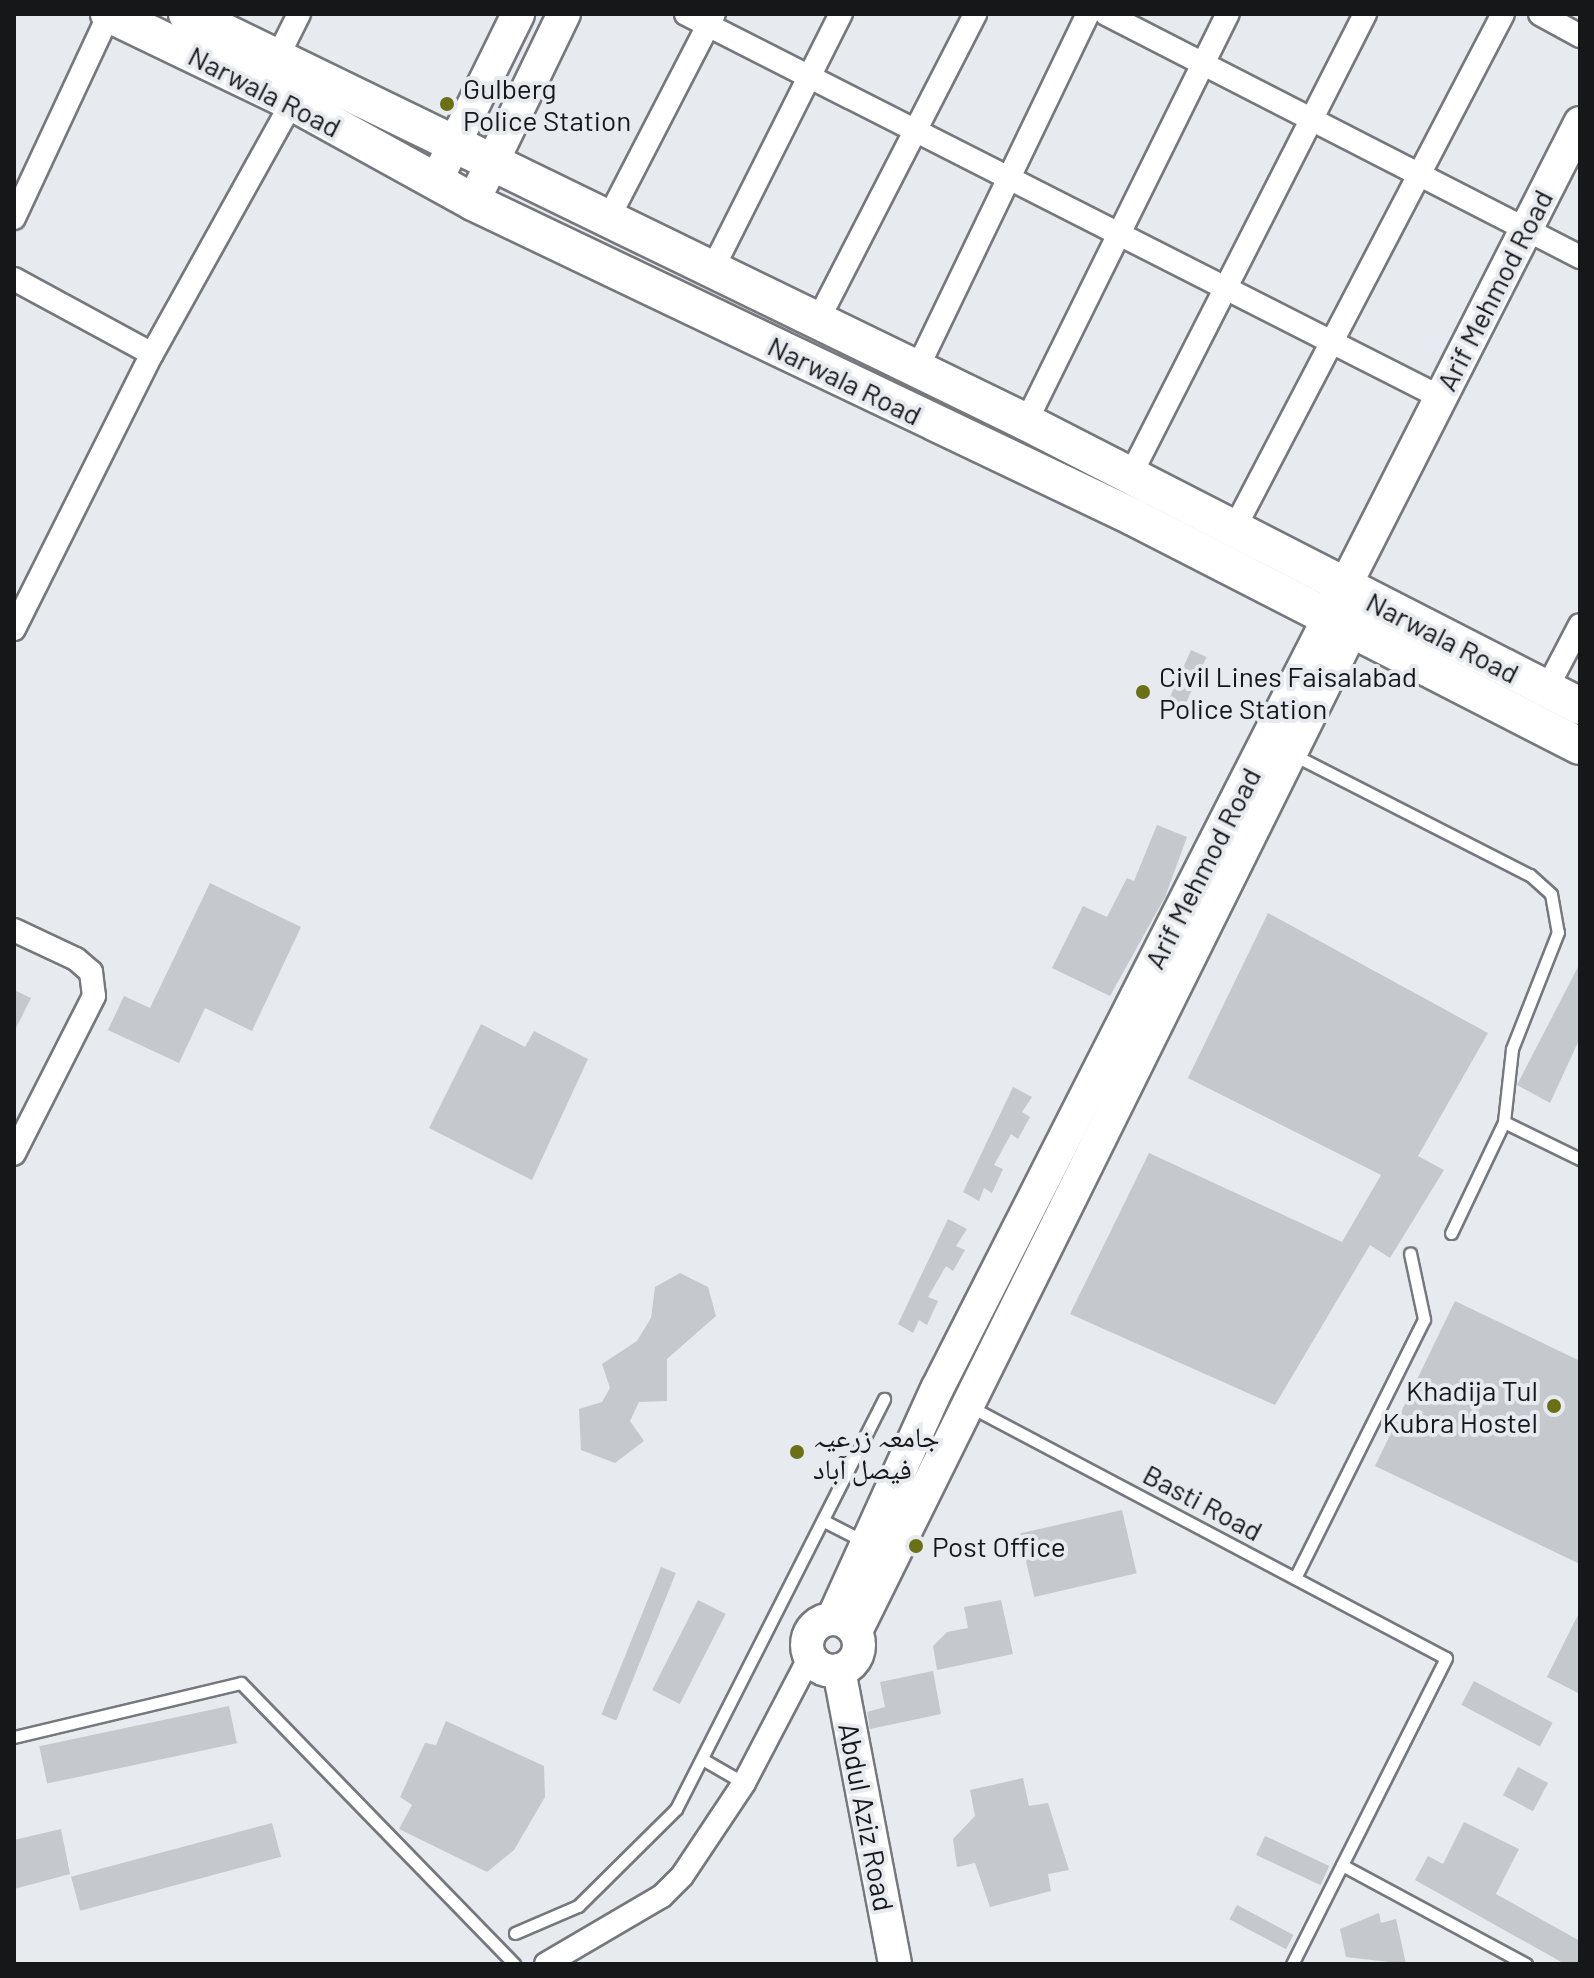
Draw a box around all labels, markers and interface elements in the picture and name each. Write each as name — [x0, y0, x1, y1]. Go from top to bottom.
street label: Narwala Road — [183, 38, 347, 144]
place label: Gulberg Police Station — [463, 71, 631, 137]
marker: Gulberg Police Station — [438, 95, 456, 113]
street label: Arif Mehmod Road — [1429, 184, 1559, 396]
street label: Narwala Road — [763, 328, 927, 432]
street label: Narwala Road — [1361, 584, 1525, 690]
place label: Civil Lines Faisalabad Police Station — [1159, 659, 1417, 725]
marker: Civil Lines Faisalabad Police Station — [1134, 683, 1152, 701]
street label: Arif Mehmod Road — [1137, 762, 1267, 974]
place label: Khadija Tul Kubra Hostel — [1382, 1373, 1538, 1439]
marker: Khadija Tul Kubra Hostel — [1545, 1397, 1563, 1415]
place label: جامعہ زرعیہ فیصل آباد — [813, 1419, 940, 1485]
marker: جامعہ زرعیہ فیصل آباد — [788, 1443, 806, 1461]
street label: Basti Road — [1138, 1457, 1268, 1547]
place label: Post Office — [932, 1529, 1066, 1563]
marker: Post Office — [907, 1537, 925, 1555]
street label: Abdul Aziz Road — [832, 1720, 902, 1914]

